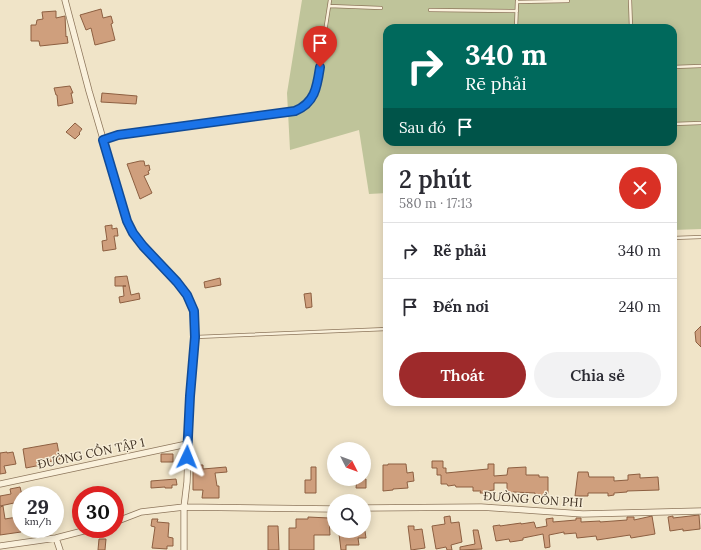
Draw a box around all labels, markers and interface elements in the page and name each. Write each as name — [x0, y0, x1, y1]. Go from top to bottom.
pin — [303, 26, 337, 67]
icon: arrive — [309, 32, 331, 54]
text: 340 m — [465, 37, 547, 73]
icon: right — [399, 40, 451, 92]
text: Rẽ phải — [465, 72, 527, 95]
icon: arrive — [454, 116, 476, 138]
text: Sau đó — [399, 118, 446, 137]
text: 2 phút — [399, 164, 471, 195]
button: close — [619, 167, 661, 209]
text: 580 m · 17:13 — [399, 195, 473, 212]
icon: right — [399, 240, 421, 262]
text: Rẽ phải — [433, 241, 486, 260]
text: 340 m — [618, 241, 661, 260]
icon: arrive — [399, 296, 421, 318]
text: Đến nơi — [433, 297, 489, 316]
text: 240 m — [618, 297, 661, 316]
button: Thoát — [399, 352, 526, 398]
button: Chia sẻ — [534, 352, 661, 398]
street label: ĐƯỜNG CỒN TẬP 1 — [36, 434, 146, 472]
position arrow — [166, 436, 208, 478]
north arrow — [327, 442, 371, 486]
map controls — [327, 442, 371, 538]
speed limit sign: 30 — [72, 486, 124, 538]
street label: ĐƯỜNG CỒN PHI — [483, 488, 583, 510]
text: 29 — [27, 494, 49, 519]
button: search — [327, 494, 371, 538]
text: km/h — [24, 515, 52, 528]

